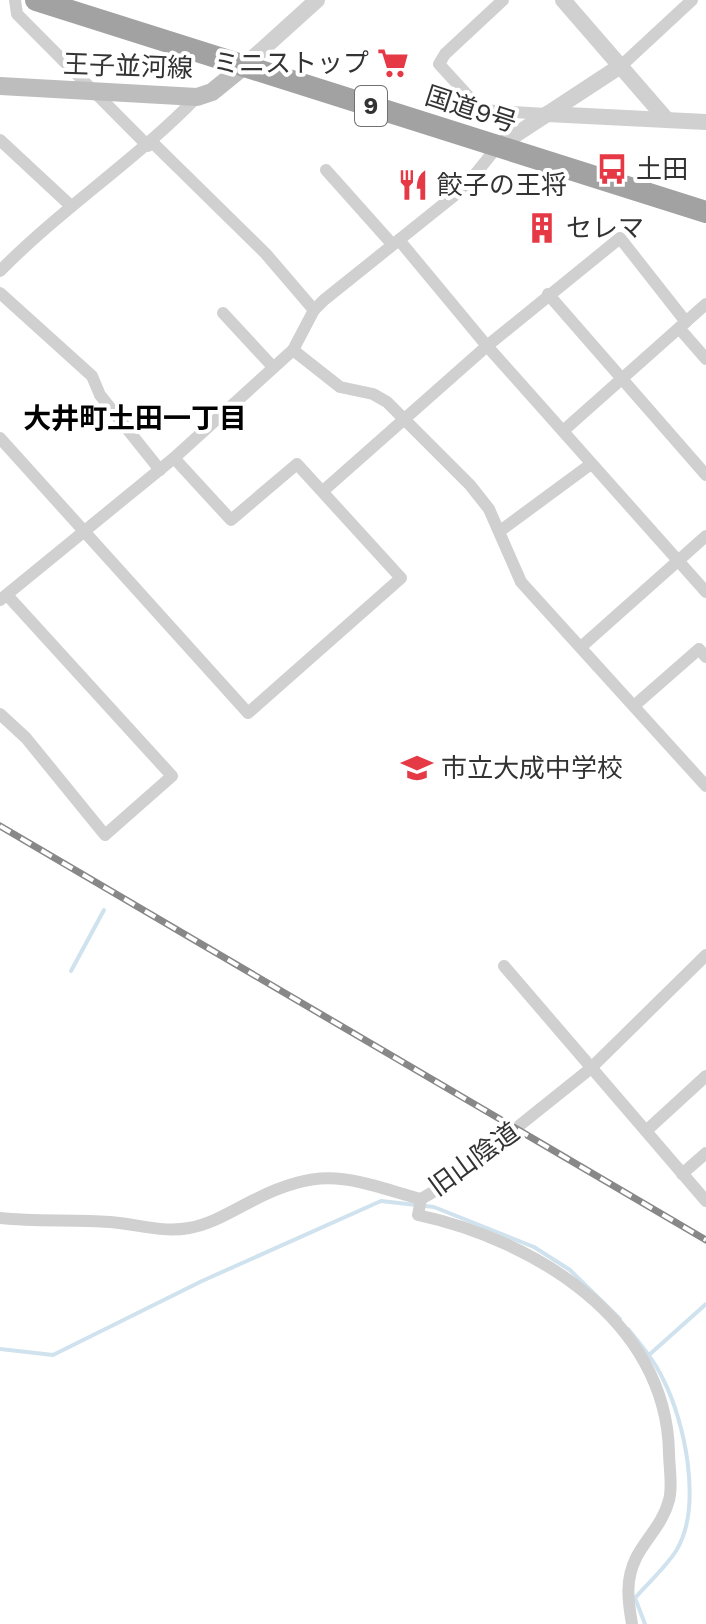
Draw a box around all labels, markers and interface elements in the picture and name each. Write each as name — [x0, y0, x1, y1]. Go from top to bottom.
supermarket icon: ミニストップ — [376, 46, 410, 80]
place label: ミニストップ — [213, 48, 369, 78]
street label: 王子並河線 — [63, 49, 193, 83]
street label: 国道9号 — [422, 80, 520, 138]
road number: 9 — [355, 86, 387, 126]
bus stop icon: 土田 — [595, 152, 629, 186]
place label: 土田 — [636, 154, 688, 184]
restaurant icon: 餃子の王将 — [396, 168, 430, 202]
place label: 餃子の王将 — [437, 170, 567, 200]
building icon: セレマ — [525, 211, 559, 245]
place label: セレマ — [566, 213, 644, 243]
district label: 大井町土田一丁目 — [23, 402, 247, 435]
school or university icon: 市立大成中学校 — [400, 751, 434, 785]
place label: 市立大成中学校 — [441, 753, 623, 783]
street label: 旧山陰道 — [423, 1116, 525, 1202]

